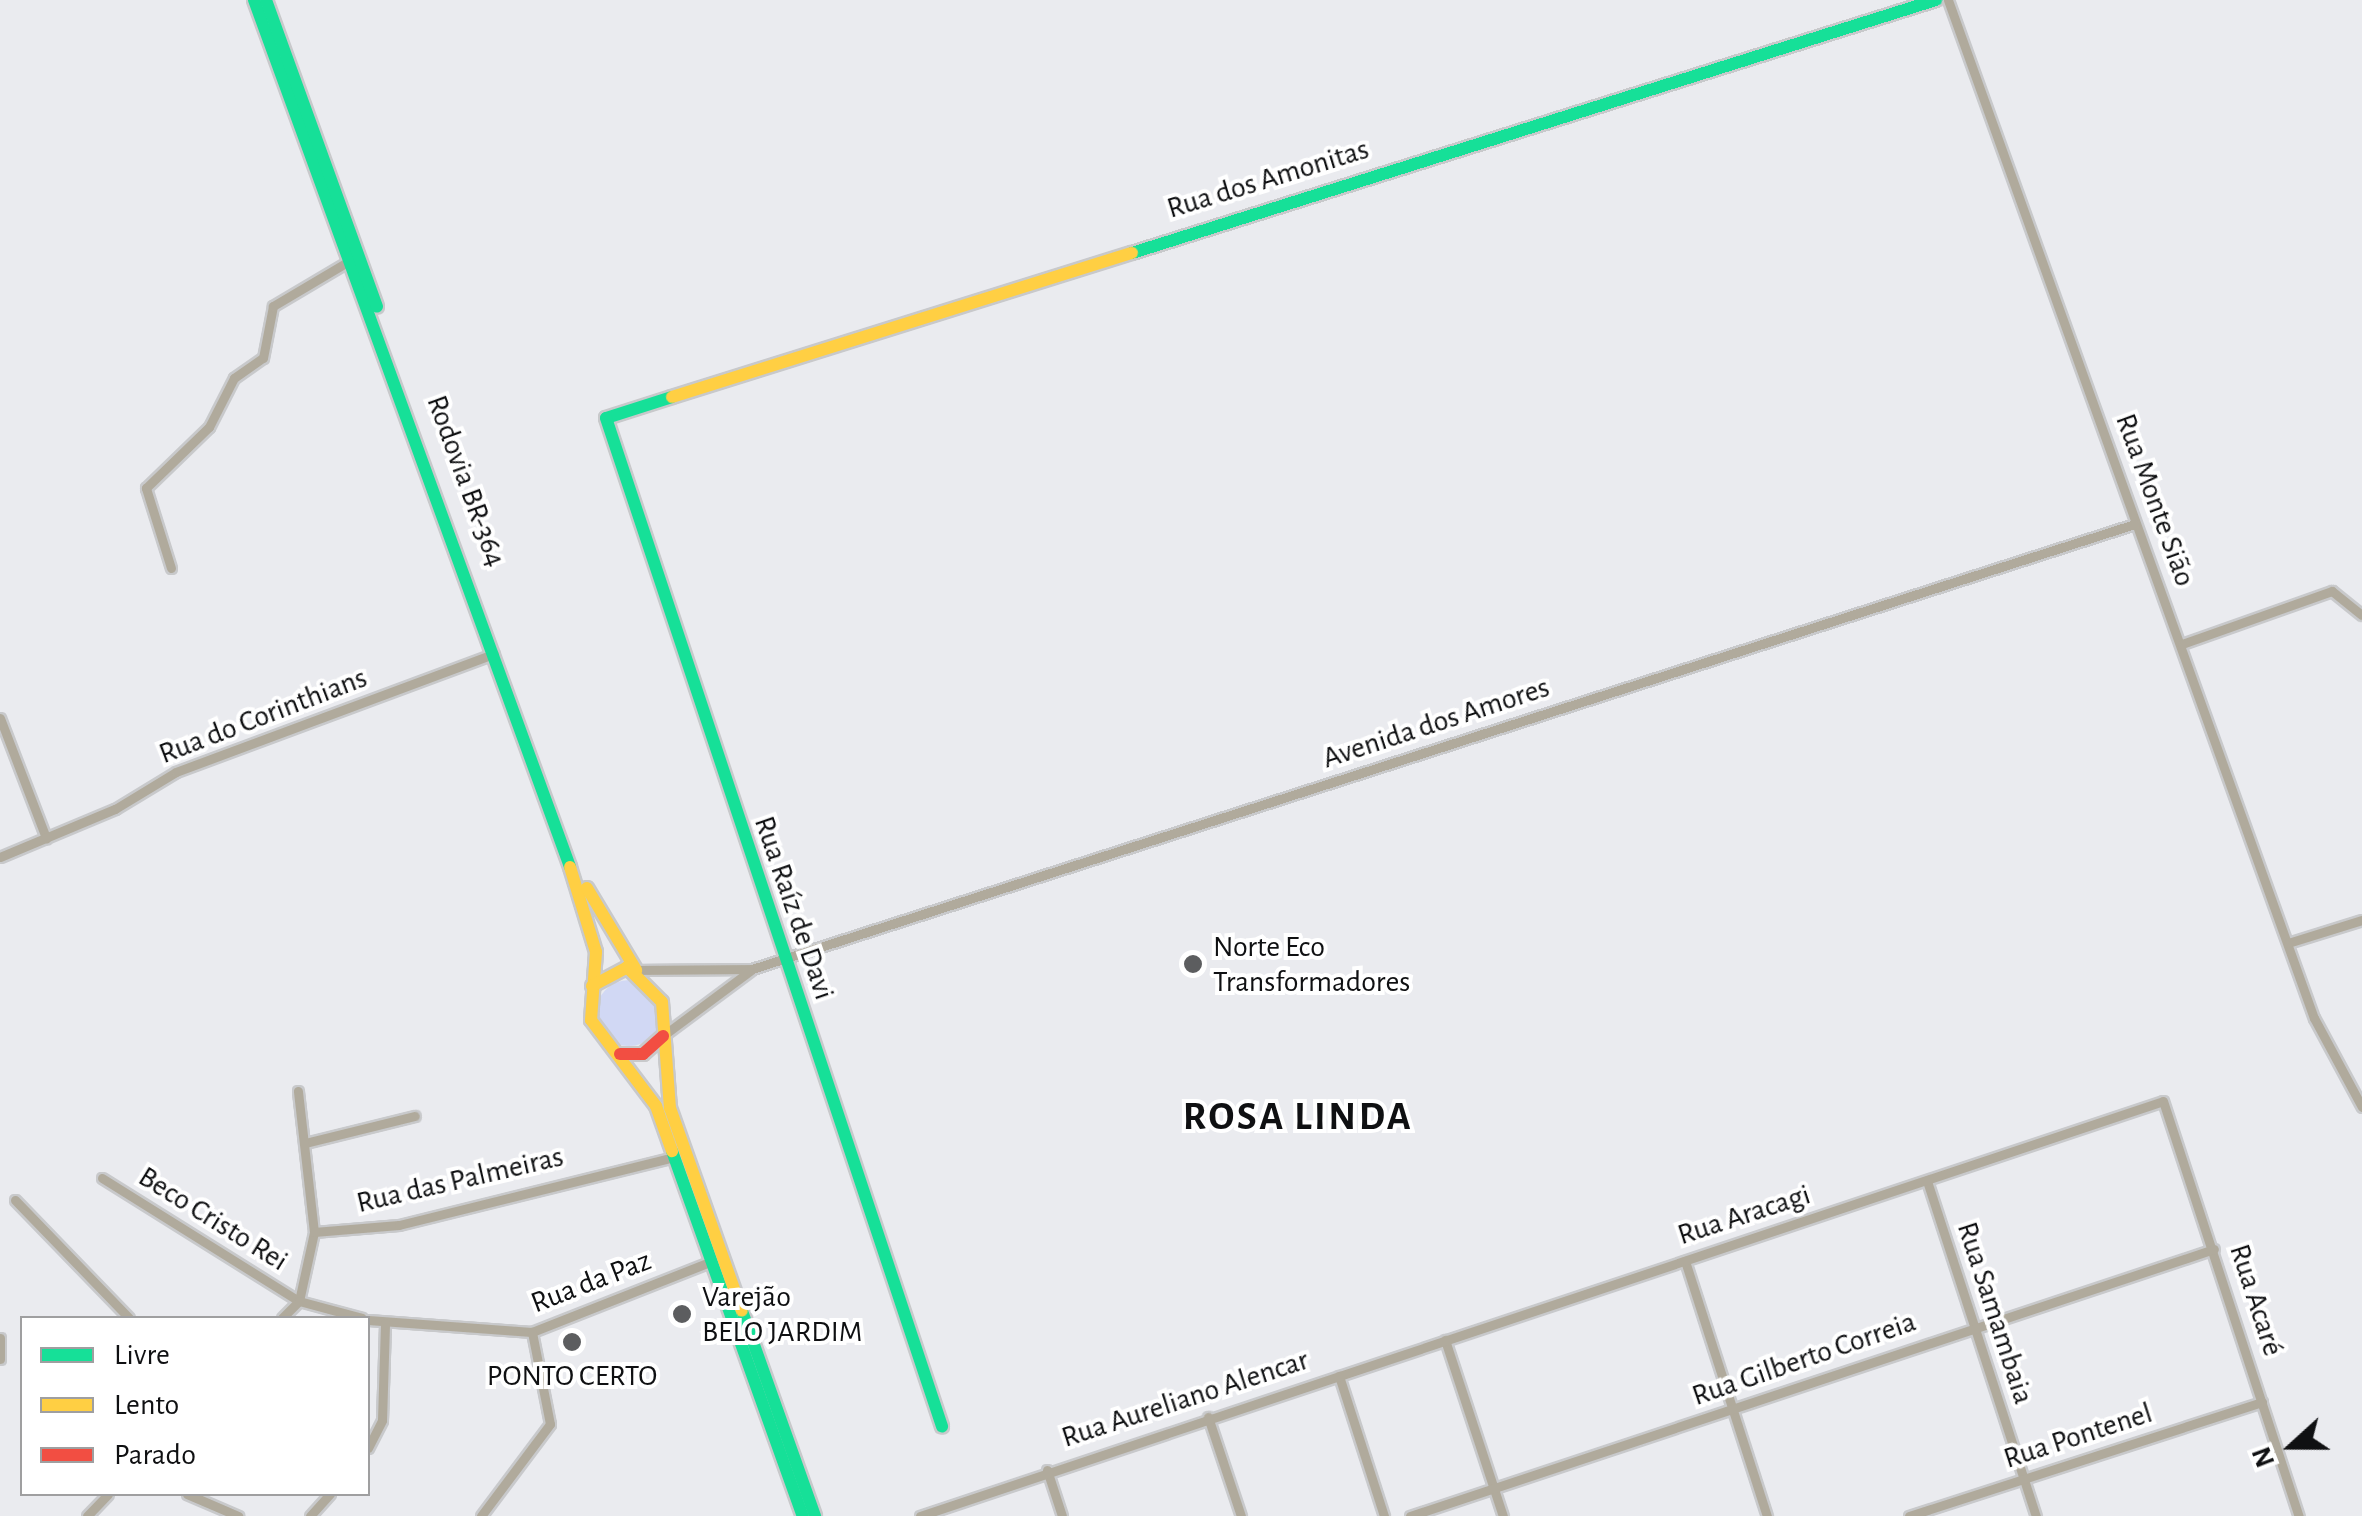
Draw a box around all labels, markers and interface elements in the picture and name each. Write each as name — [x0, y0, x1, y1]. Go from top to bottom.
street label: Rua dos Amonitas — [1163, 131, 1373, 227]
street label: Rodovia BR-364 — [418, 390, 514, 572]
street label: Rua Monte Sião — [2107, 409, 2203, 591]
street label: Rua do Corinthians — [154, 660, 372, 772]
street label: Avenida dos Amores — [1318, 669, 1554, 777]
street label: Rua Raíz de Davi — [746, 811, 842, 1005]
place label: Norte Eco Transformadores — [1213, 929, 1410, 1000]
marker: Norte Eco Transformadores — [1182, 953, 1204, 975]
district label: ROSA LINDA — [1183, 1093, 1413, 1141]
street label: Rua das Palmeiras — [353, 1139, 567, 1221]
street label: Beco Cristo Rei — [132, 1159, 294, 1279]
street label: Rua Aracagi — [1673, 1177, 1815, 1253]
street label: Rua Samambaia — [1949, 1217, 2041, 1409]
street label: Rua Acaré — [2221, 1240, 2291, 1360]
street label: Rua da Paz — [526, 1243, 656, 1321]
place label: Varejão BELO JARDIM — [702, 1279, 862, 1350]
marker: Varejão BELO JARDIM — [671, 1303, 693, 1325]
street label: Rua Gilberto Correia — [1687, 1304, 1921, 1414]
legend — [20, 1316, 370, 1496]
marker: PONTO CERTO — [561, 1331, 583, 1353]
text: Livre — [114, 1340, 170, 1370]
street label: Rua Aureliano Alencar — [1057, 1342, 1313, 1456]
place label: PONTO CERTO — [487, 1358, 657, 1394]
text: Lento — [114, 1390, 179, 1420]
street label: Rua Pontenel — [1999, 1395, 2157, 1477]
north arrow — [2242, 1396, 2342, 1496]
text: Parado — [114, 1440, 196, 1470]
text: N — [2247, 1443, 2281, 1471]

